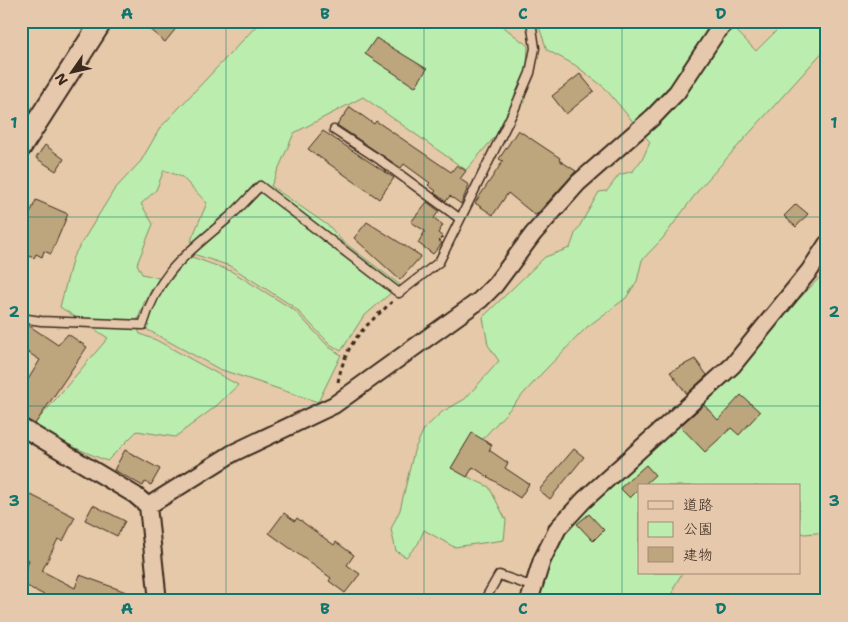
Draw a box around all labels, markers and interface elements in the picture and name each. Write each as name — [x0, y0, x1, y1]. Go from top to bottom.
text: A — [121, 3, 133, 24]
text: B — [320, 3, 330, 24]
text: C — [518, 3, 528, 24]
text: D — [715, 3, 727, 24]
north arrow — [48, 48, 98, 98]
text: N — [51, 70, 72, 89]
text: 1 — [10, 112, 18, 133]
text: 1 — [830, 112, 838, 133]
text: 2 — [8, 301, 20, 322]
text: 2 — [828, 301, 840, 322]
legend — [638, 484, 800, 574]
text: 3 — [8, 490, 20, 511]
text: 3 — [828, 490, 840, 511]
text: 道路 — [683, 495, 713, 515]
text: 公園 — [683, 519, 713, 539]
text: 建物 — [683, 545, 713, 565]
text: A — [121, 598, 133, 619]
text: B — [320, 598, 330, 619]
text: C — [518, 598, 528, 619]
text: D — [715, 598, 727, 619]

